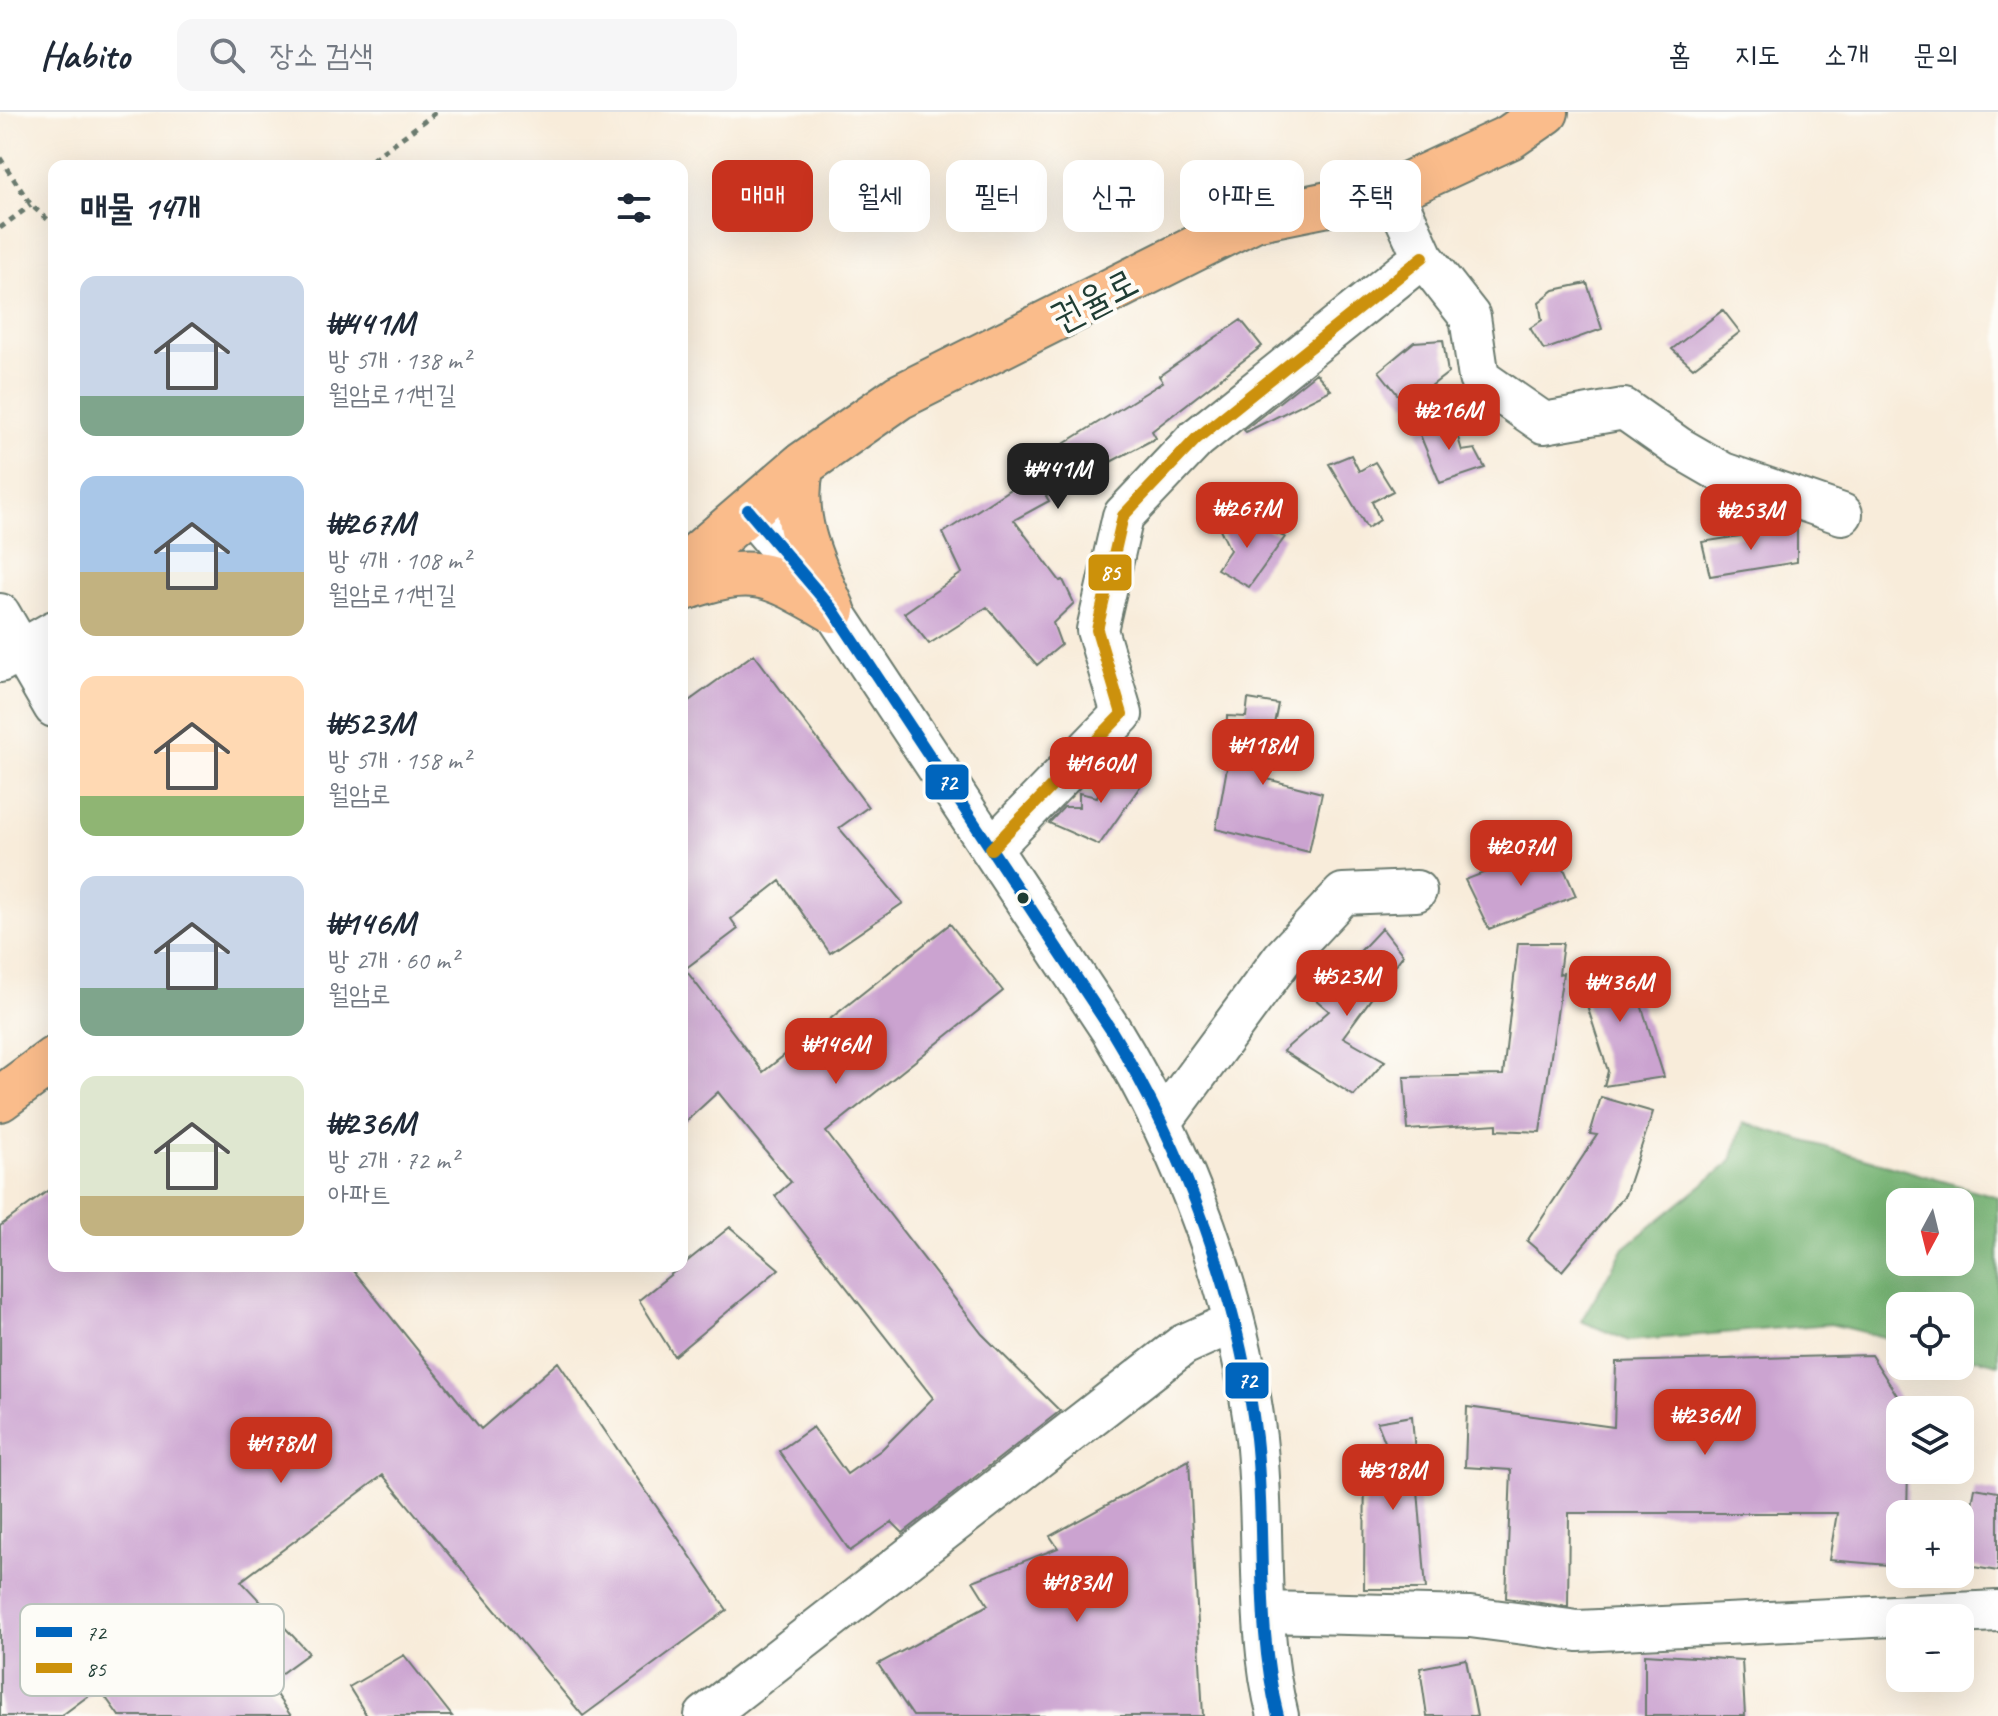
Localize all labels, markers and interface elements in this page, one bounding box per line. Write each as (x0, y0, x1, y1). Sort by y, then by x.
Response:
search box (177, 19, 737, 91)
text: Habito (40, 32, 129, 79)
icon: search (205, 33, 249, 77)
text: 장소 검색 (269, 36, 373, 74)
text: 홈 (1668, 37, 1691, 72)
text: 지도 (1735, 37, 1780, 72)
text: 소개 (1824, 37, 1869, 72)
text: 문의 (1913, 37, 1958, 72)
chip: 매매 (712, 160, 813, 232)
chip: 월세 (829, 160, 930, 232)
chip: 필터 (946, 160, 1047, 232)
chip: 신규 (1063, 160, 1164, 232)
chip: 아파트 (1180, 160, 1304, 232)
chip: 주택 (1320, 160, 1421, 232)
text: 매물 14개 (80, 186, 201, 229)
icon: filters (612, 186, 656, 230)
street label: 권율로 (1043, 258, 1146, 341)
text: ₩441M (328, 301, 414, 344)
icon: home (144, 308, 240, 404)
text: 방 5개 · 138 m² (328, 344, 470, 377)
text: 월암로11번길 (328, 378, 456, 411)
pin: ₩216M (1393, 384, 1505, 452)
text: ₩216M (1416, 393, 1482, 426)
pin: ₩441M (1002, 443, 1114, 511)
text: ₩441M (1025, 452, 1091, 485)
pin: ₩267M (1191, 482, 1303, 550)
pin: ₩253M (1695, 484, 1807, 552)
text: ₩267M (1214, 491, 1280, 524)
text: ₩253M (1718, 493, 1784, 526)
text: ₩267M (328, 501, 415, 544)
icon: home (144, 508, 240, 604)
text: 방 4개 · 108 m² (328, 544, 470, 577)
line badge: 85 (1087, 553, 1133, 592)
text: 85 (1100, 559, 1122, 587)
text: 월암로11번길 (328, 578, 456, 611)
text: ₩523M (328, 701, 413, 744)
icon: home (144, 708, 240, 804)
pin: ₩118M (1207, 719, 1319, 787)
text: ₩118M (1230, 728, 1296, 761)
pin: ₩160M (1045, 737, 1157, 805)
text: 방 5개 · 158 m² (328, 744, 470, 777)
text: ₩160M (1068, 746, 1134, 779)
line badge: 72 (924, 763, 970, 801)
text: 72 (937, 769, 959, 797)
text: 월암로 (328, 778, 391, 811)
pin: ₩207M (1465, 820, 1577, 888)
text: ₩207M (1488, 829, 1554, 862)
unlabelled marker (1015, 890, 1031, 906)
text: ₩146M (328, 901, 415, 944)
icon: home (144, 908, 240, 1004)
text: 방 2개 · 60 m² (328, 944, 458, 977)
pin: ₩523M (1291, 950, 1403, 1018)
pin: ₩436M (1564, 956, 1676, 1024)
text: ₩523M (1314, 959, 1380, 992)
text: ₩436M (1587, 965, 1653, 998)
text: 월암로 (328, 978, 391, 1011)
pin: ₩146M (780, 1018, 892, 1086)
text: ₩146M (803, 1027, 869, 1060)
text: ₩236M (328, 1101, 415, 1144)
icon: home (144, 1108, 240, 1204)
text: 방 2개 · 72 m² (328, 1144, 458, 1177)
text: 아파트 (328, 1178, 391, 1211)
north arrow (1886, 1188, 1974, 1276)
map controls (1886, 1188, 1974, 1692)
button: locate (1886, 1292, 1974, 1380)
line badge: 72 (1224, 1361, 1270, 1400)
text: 72 (1237, 1367, 1259, 1395)
pin: ₩236M (1649, 1389, 1761, 1457)
button: layers (1886, 1396, 1974, 1484)
text: ₩236M (1672, 1398, 1738, 1431)
pin: ₩178M (225, 1417, 337, 1485)
text: ₩178M (248, 1426, 314, 1459)
pin: ₩318M (1337, 1444, 1449, 1512)
text: ₩318M (1360, 1453, 1426, 1486)
button: + (1886, 1500, 1974, 1588)
pin: ₩183M (1021, 1556, 1133, 1624)
text: ₩183M (1044, 1565, 1110, 1598)
legend (20, 1604, 284, 1696)
button: − (1886, 1604, 1974, 1692)
text: 72 (86, 1619, 108, 1647)
text: 85 (86, 1655, 107, 1683)

